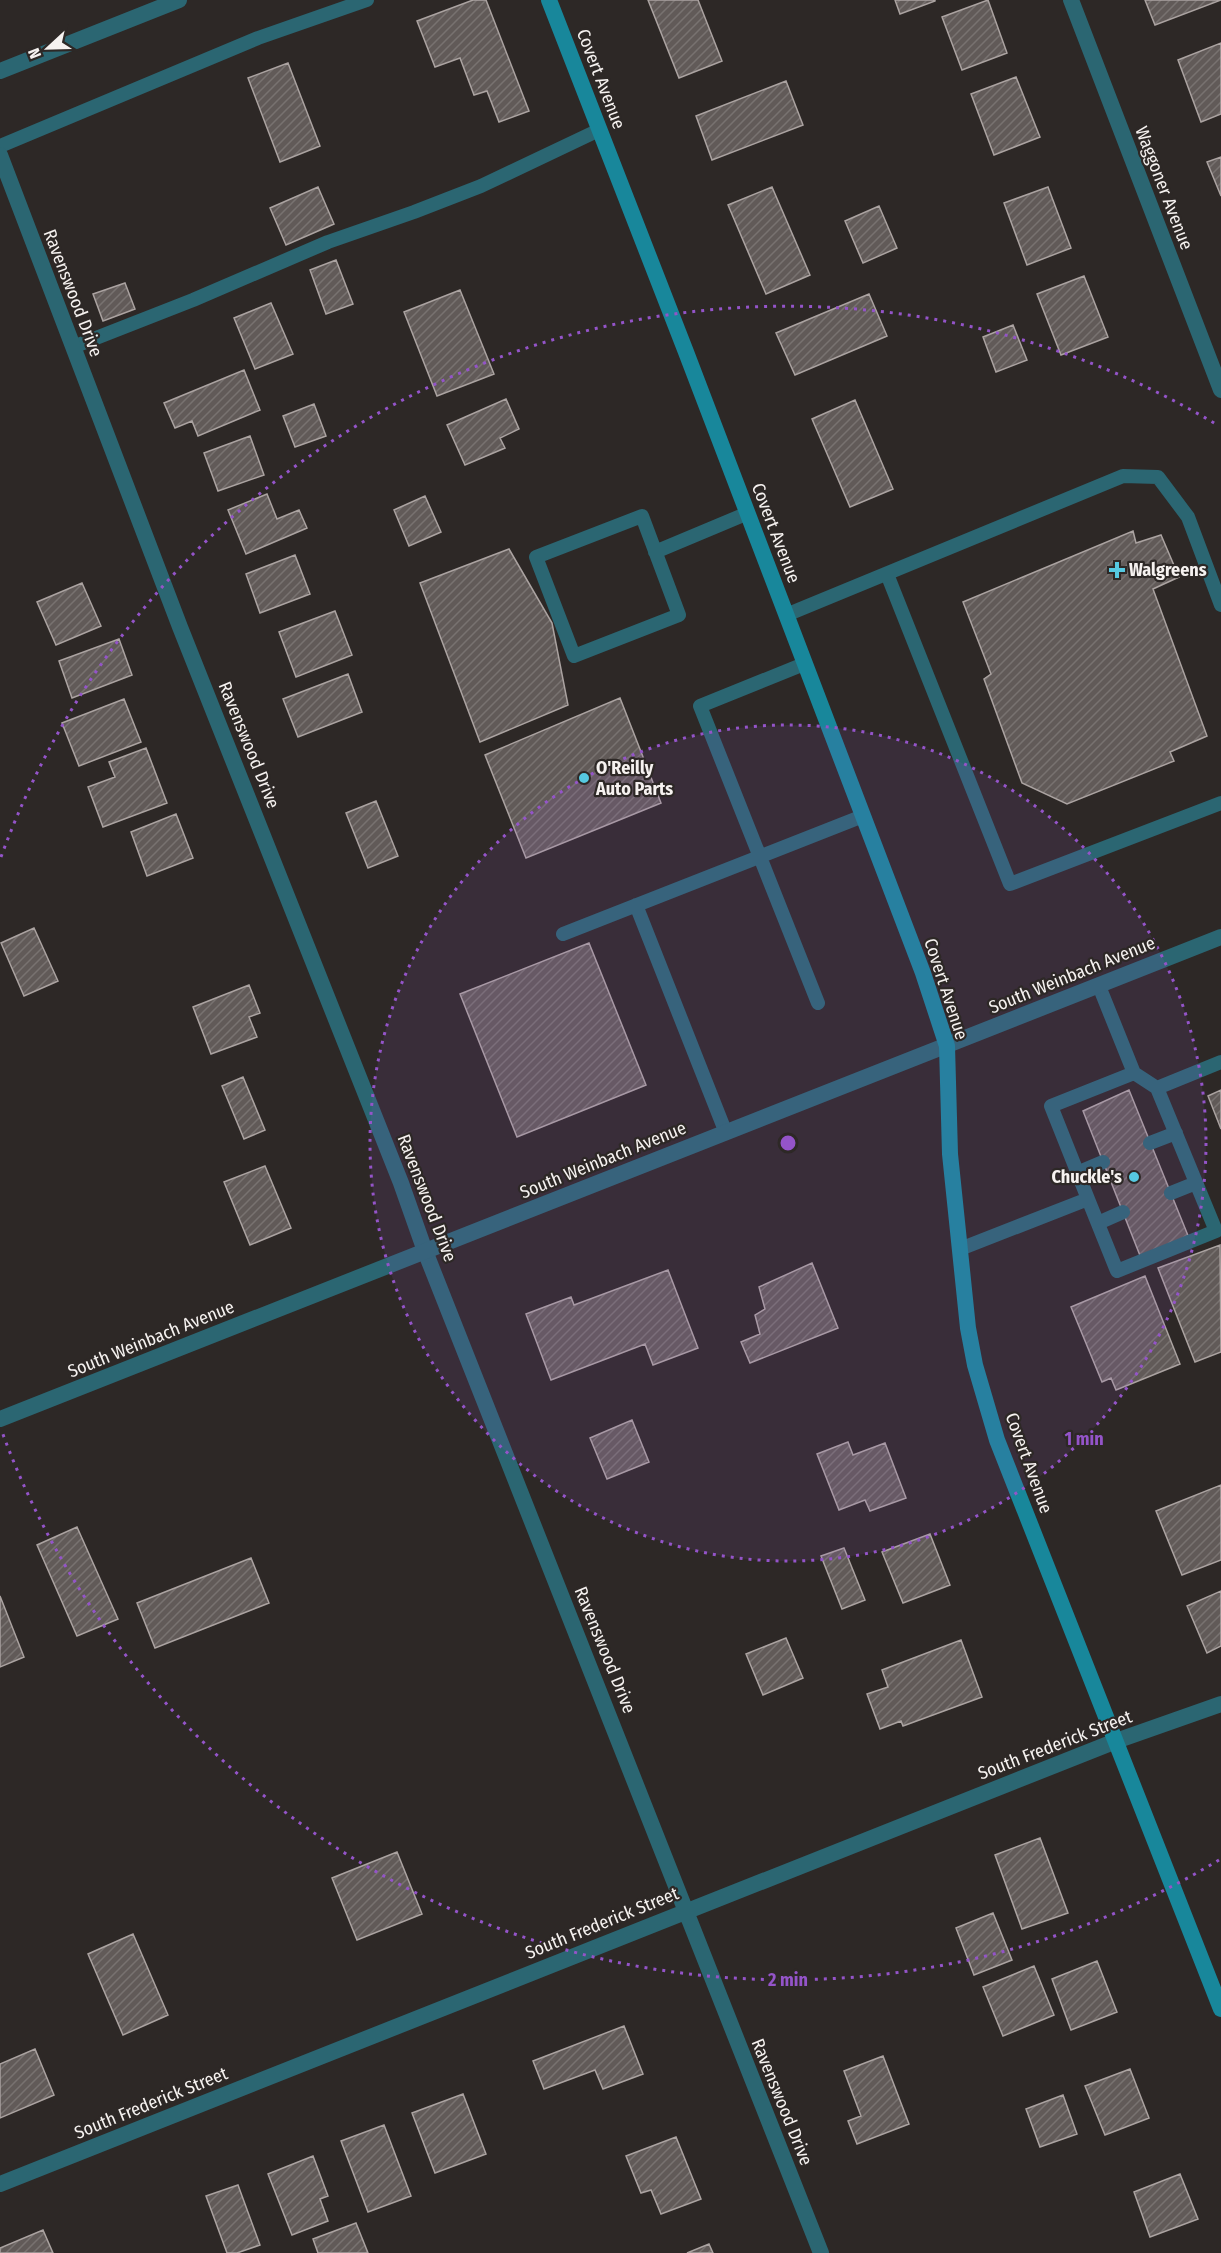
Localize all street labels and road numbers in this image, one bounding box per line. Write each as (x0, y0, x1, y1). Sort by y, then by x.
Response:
street label: Covert Avenue (572, 26, 630, 132)
street label: Waggoner Avenue (1130, 123, 1198, 253)
street label: Ravenswood Drive (39, 226, 107, 360)
street label: Covert Avenue (747, 480, 805, 586)
street label: Ravenswood Drive (214, 678, 284, 812)
street label: South Weinbach Avenue (986, 932, 1158, 1018)
street label: Covert Avenue (919, 935, 973, 1043)
street label: South Weinbach Avenue (517, 1117, 689, 1203)
street label: Ravenswood Drive (393, 1131, 461, 1265)
street label: South Weinbach Avenue (65, 1296, 237, 1382)
street label: Covert Avenue (1001, 1410, 1057, 1516)
street label: Ravenswood Drive (570, 1583, 640, 1717)
street label: South Frederick Street (975, 1705, 1135, 1785)
street label: South Frederick Street (522, 1882, 682, 1964)
street label: Ravenswood Drive (747, 2035, 817, 2169)
street label: South Frederick Street (71, 2062, 231, 2144)

